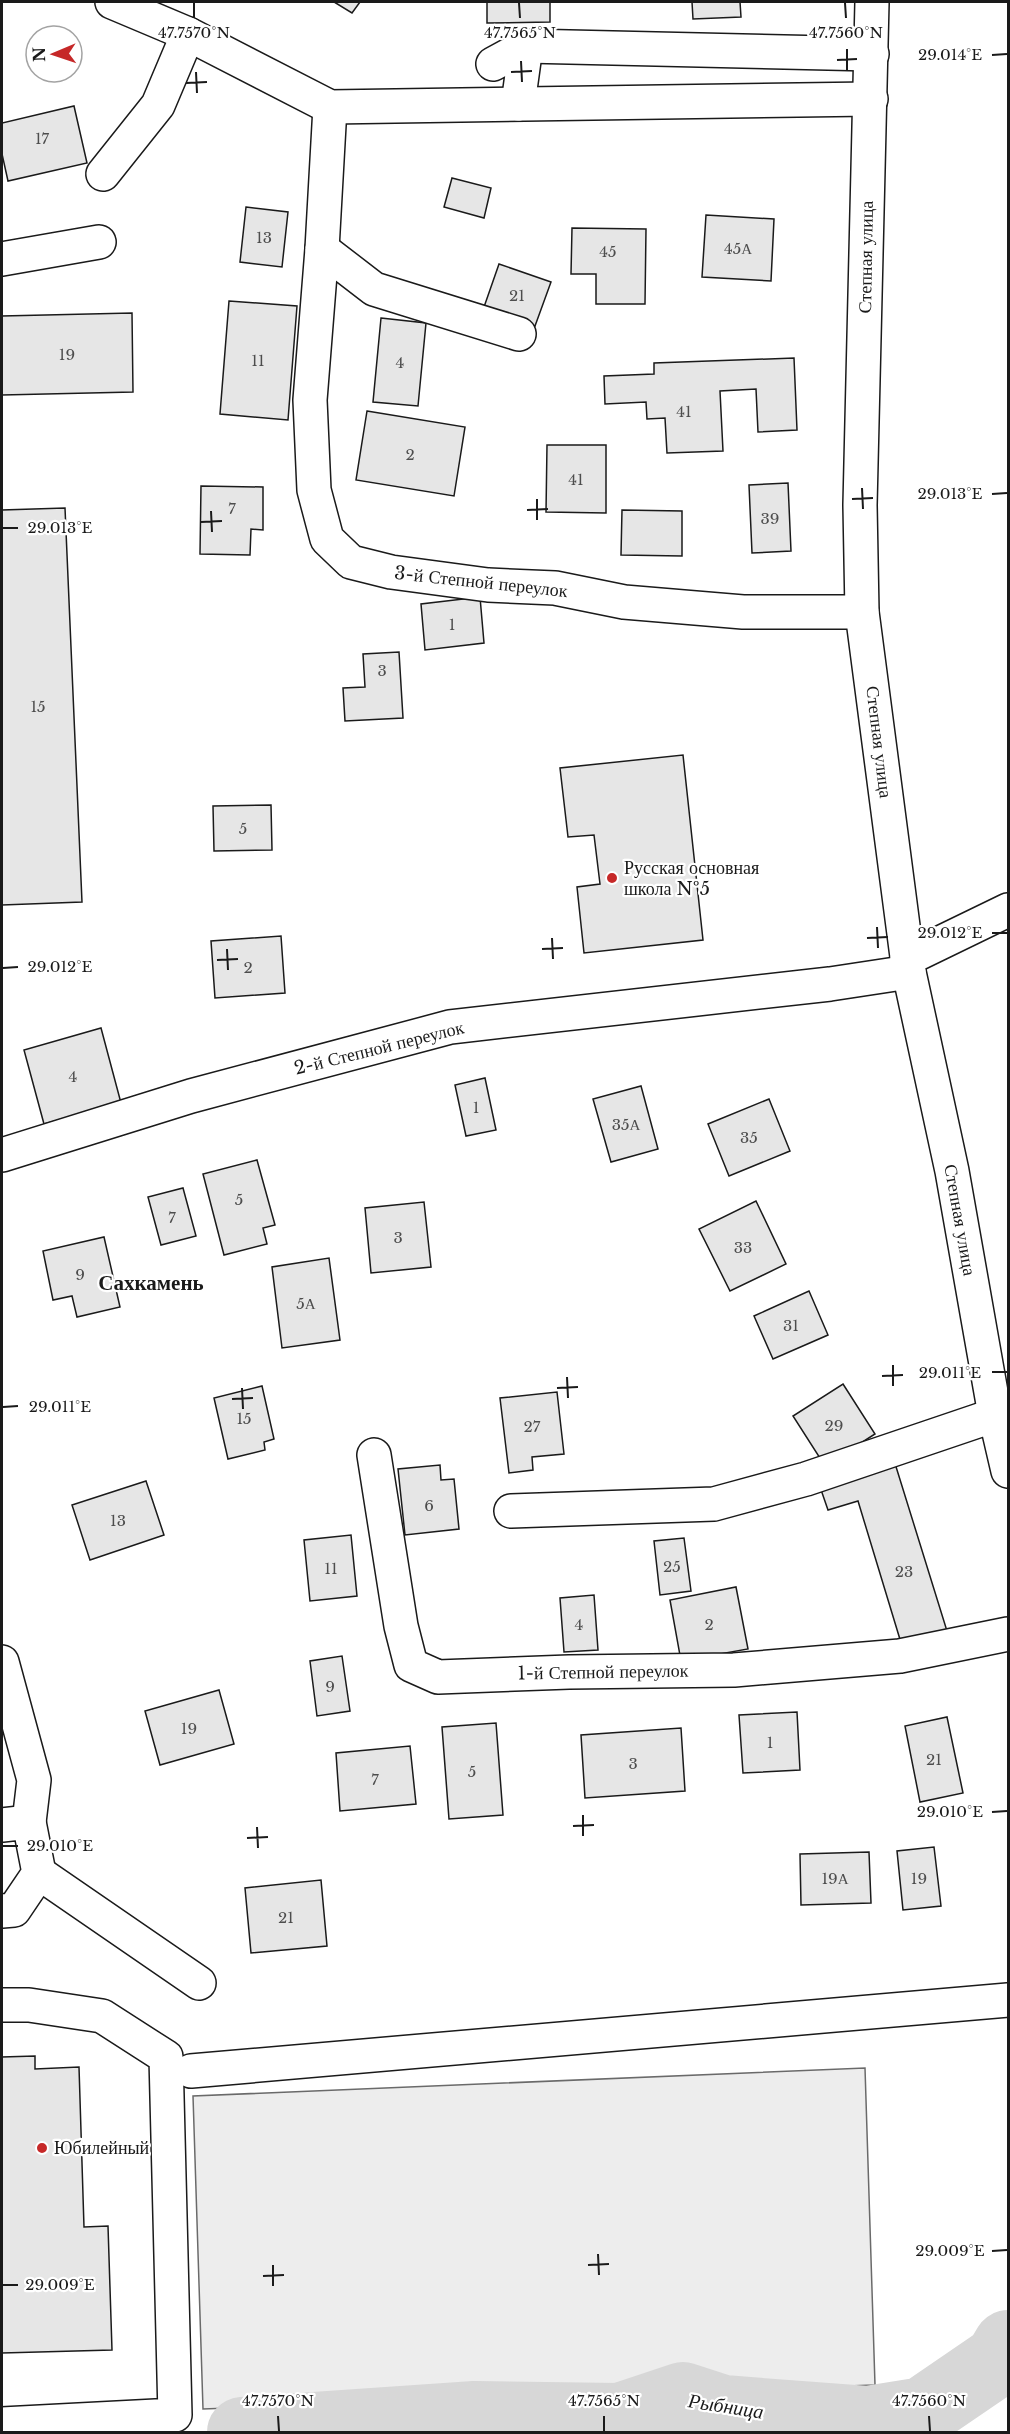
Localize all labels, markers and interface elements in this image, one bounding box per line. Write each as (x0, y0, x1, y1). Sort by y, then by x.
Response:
text: 47.7570°N (158, 23, 230, 42)
text: 47.7565°N (484, 23, 556, 42)
text: 47.7560°N (809, 23, 883, 42)
north arrow (24, 24, 84, 84)
text: 29.014°E (918, 45, 982, 64)
text: N (29, 47, 49, 62)
house number: 17 (35, 129, 50, 148)
street label: Степная улица (854, 200, 878, 314)
house number: 13 (256, 228, 272, 247)
house number: 45А (724, 239, 752, 258)
house number: 45 (599, 242, 617, 261)
house number: 21 (509, 286, 525, 305)
house number: 19 (59, 345, 75, 364)
house number: 11 (251, 351, 265, 370)
house number: 4 (396, 353, 404, 372)
house number: 41 (676, 402, 692, 421)
house number: 2 (405, 445, 415, 464)
house number: 41 (568, 470, 584, 489)
text: 29.013°E (918, 484, 983, 503)
house number: 7 (228, 499, 236, 518)
house number: 39 (761, 509, 779, 528)
text: 29.013°E (28, 518, 93, 537)
street label: 3-й Степной переулок (393, 562, 569, 602)
house number: 1 (449, 615, 455, 634)
house number: 3 (377, 661, 387, 680)
street label: Степная улица (861, 685, 897, 799)
house number: 15 (30, 697, 46, 716)
house number: 5 (239, 819, 247, 838)
place label: Русская основная школа №5 (624, 857, 759, 900)
marker: Русская основная школа №5 (605, 871, 619, 885)
text: 29.012°E (918, 923, 983, 942)
text: 29.012°E (28, 957, 93, 976)
house number: 2 (243, 958, 253, 977)
street label: 2-й Степной переулок (292, 1016, 466, 1080)
house number: 4 (69, 1067, 77, 1086)
house number: 1 (473, 1098, 479, 1117)
house number: 35А (612, 1115, 640, 1134)
house number: 35 (740, 1128, 758, 1147)
street label: Степная улица (939, 1163, 981, 1277)
house number: 5 (235, 1190, 243, 1209)
house number: 7 (168, 1208, 176, 1227)
house number: 3 (393, 1228, 403, 1247)
house number: 33 (734, 1238, 752, 1257)
house number: 9 (75, 1265, 85, 1284)
district label: Сахкамень (98, 1270, 204, 1296)
house number: 5А (296, 1294, 316, 1313)
house number: 31 (783, 1316, 799, 1335)
text: 29.011°E (919, 1363, 981, 1382)
text: 29.011°E (29, 1397, 91, 1416)
house number: 15 (236, 1409, 252, 1428)
house number: 29 (825, 1416, 843, 1435)
house number: 27 (524, 1417, 541, 1436)
house number: 6 (424, 1496, 434, 1515)
house number: 13 (110, 1511, 126, 1530)
house number: 25 (663, 1557, 681, 1576)
house number: 11 (324, 1559, 338, 1578)
house number: 23 (895, 1562, 913, 1581)
house number: 4 (575, 1615, 583, 1634)
house number: 2 (704, 1615, 714, 1634)
street label: 1-й Степной переулок (517, 1660, 689, 1684)
house number: 9 (325, 1677, 335, 1696)
house number: 19 (181, 1719, 197, 1738)
house number: 1 (767, 1733, 773, 1752)
house number: 21 (926, 1750, 942, 1769)
house number: 3 (628, 1754, 638, 1773)
house number: 5 (468, 1762, 476, 1781)
house number: 7 (371, 1770, 379, 1789)
text: 29.010°E (917, 1802, 983, 1821)
text: 29.010°E (27, 1836, 93, 1855)
house number: 19А (821, 1869, 849, 1888)
house number: 19 (911, 1869, 927, 1888)
house number: 21 (278, 1908, 294, 1927)
place label: Юбилейный (54, 2137, 150, 2159)
marker: Юбилейный (35, 2141, 49, 2155)
text: 29.009°E (915, 2241, 985, 2260)
text: 29.009°E (25, 2275, 95, 2294)
water label: Рыбница (686, 2388, 765, 2424)
text: 47.7570°N (242, 2391, 314, 2410)
text: 47.7565°N (568, 2391, 640, 2410)
text: 47.7560°N (892, 2391, 966, 2410)

